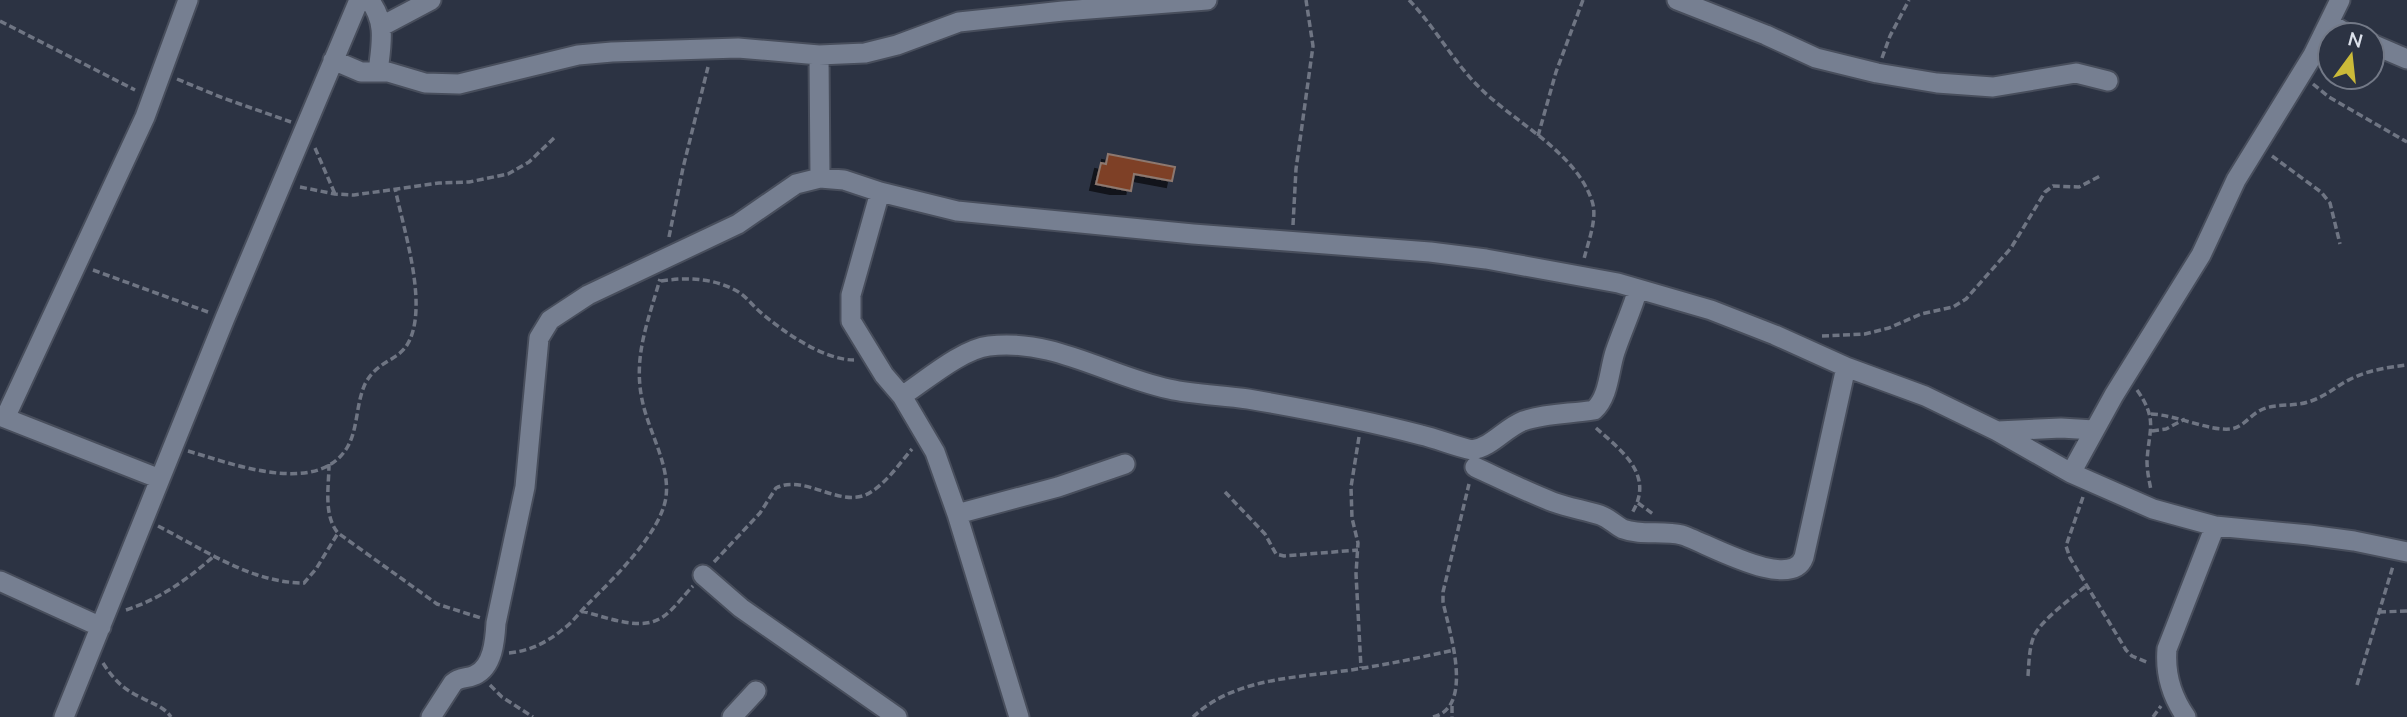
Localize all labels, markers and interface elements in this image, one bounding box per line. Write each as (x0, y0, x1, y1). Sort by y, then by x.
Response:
north arrow (2316, 21, 2386, 91)
text: N (2345, 26, 2365, 53)

